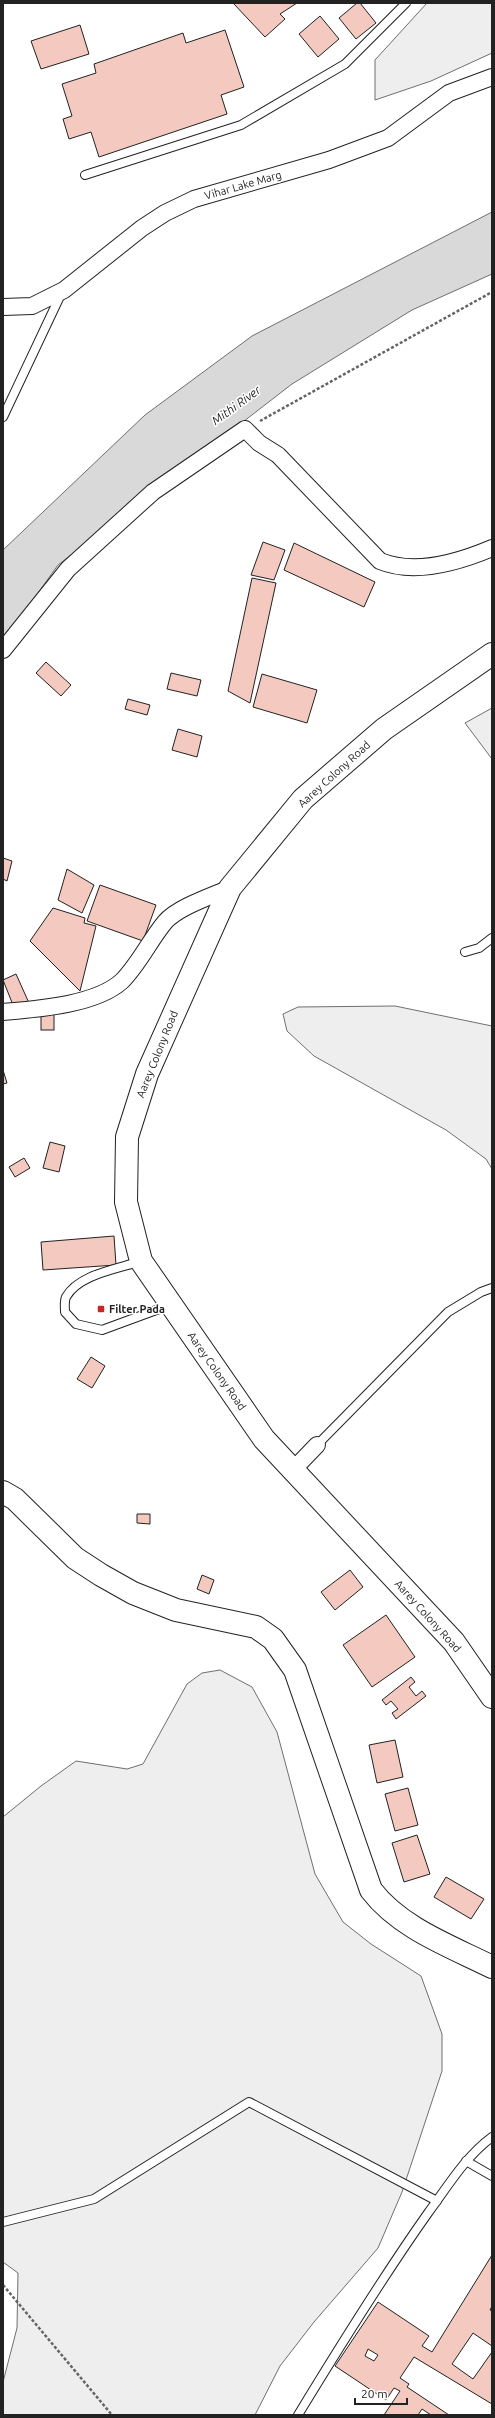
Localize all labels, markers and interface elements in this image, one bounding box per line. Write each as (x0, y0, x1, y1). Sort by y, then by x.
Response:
street label: Vihar Lake Marg (203, 168, 283, 202)
water label: Mithi River (209, 383, 263, 427)
street label: Aarey Colony Road (296, 739, 372, 809)
street label: Aarey Colony Road (134, 1009, 180, 1099)
place label: Filter Pada (109, 1303, 165, 1315)
marker: Filter Pada (96, 1304, 106, 1314)
street label: Aarey Colony Road (185, 1330, 249, 1412)
street label: Aarey Colony Road (393, 1578, 463, 1654)
scale bar (355, 2380, 407, 2406)
text: 20 m (361, 2387, 388, 2400)

